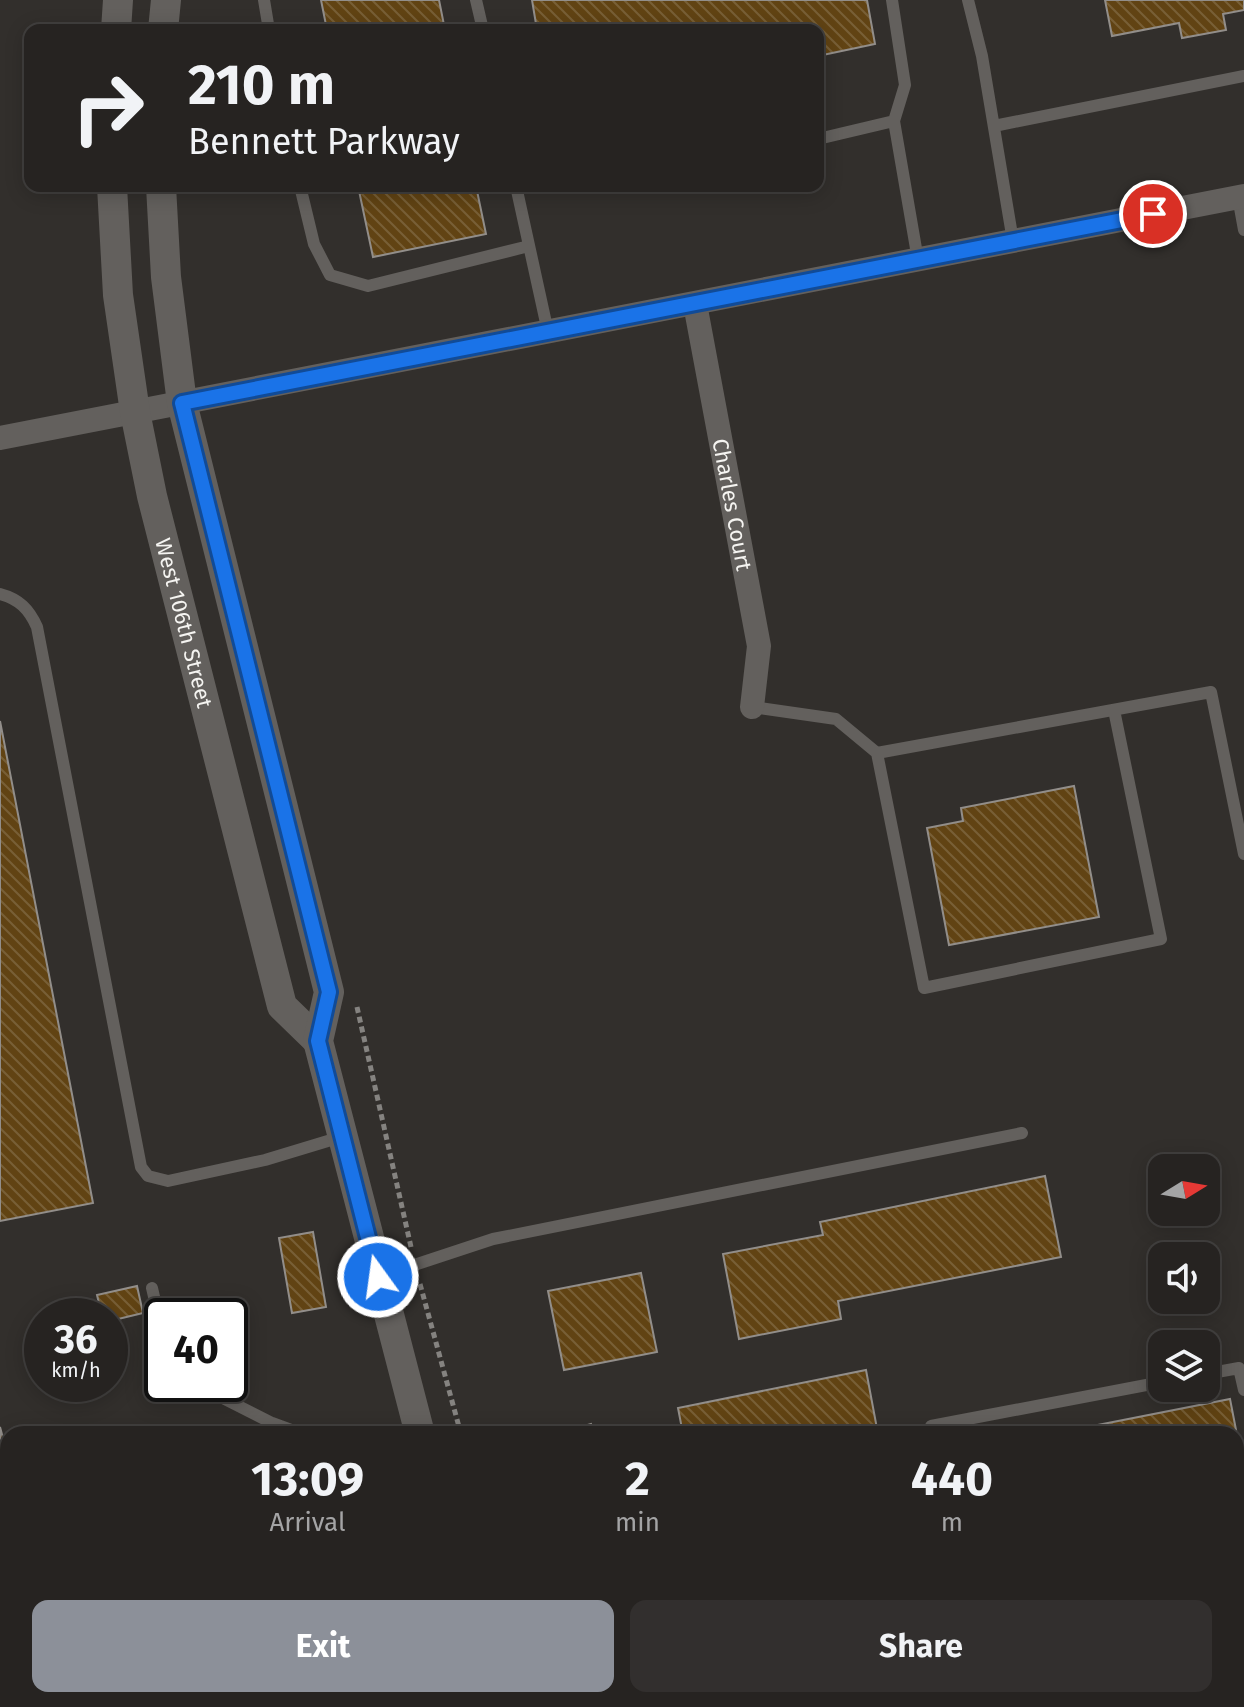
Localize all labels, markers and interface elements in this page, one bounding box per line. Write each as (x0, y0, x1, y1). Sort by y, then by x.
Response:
text: 210 m (188, 52, 335, 119)
icon: right (56, 56, 160, 160)
text: Bennett Parkway (188, 120, 460, 164)
pin (1119, 180, 1187, 248)
icon: arrive (1131, 192, 1175, 236)
street label: Charles Court (706, 436, 758, 573)
street label: West 106th Street (149, 535, 218, 711)
north arrow (1148, 1154, 1220, 1226)
map controls (1148, 1154, 1220, 1402)
position arrow (336, 1235, 420, 1319)
button: sound (1148, 1242, 1220, 1314)
speed limit sign: 40 (144, 1298, 248, 1402)
text: 36 (54, 1316, 98, 1364)
button: layers (1148, 1330, 1220, 1402)
text: km/h (51, 1358, 101, 1382)
text: 13:09 (251, 1450, 364, 1508)
text: 2 (625, 1450, 650, 1508)
text: 440 (911, 1450, 993, 1508)
text: Arrival (269, 1507, 346, 1538)
text: min (615, 1507, 660, 1538)
text: m (941, 1507, 963, 1538)
button: Exit (32, 1600, 614, 1692)
button: Share (630, 1600, 1212, 1692)

